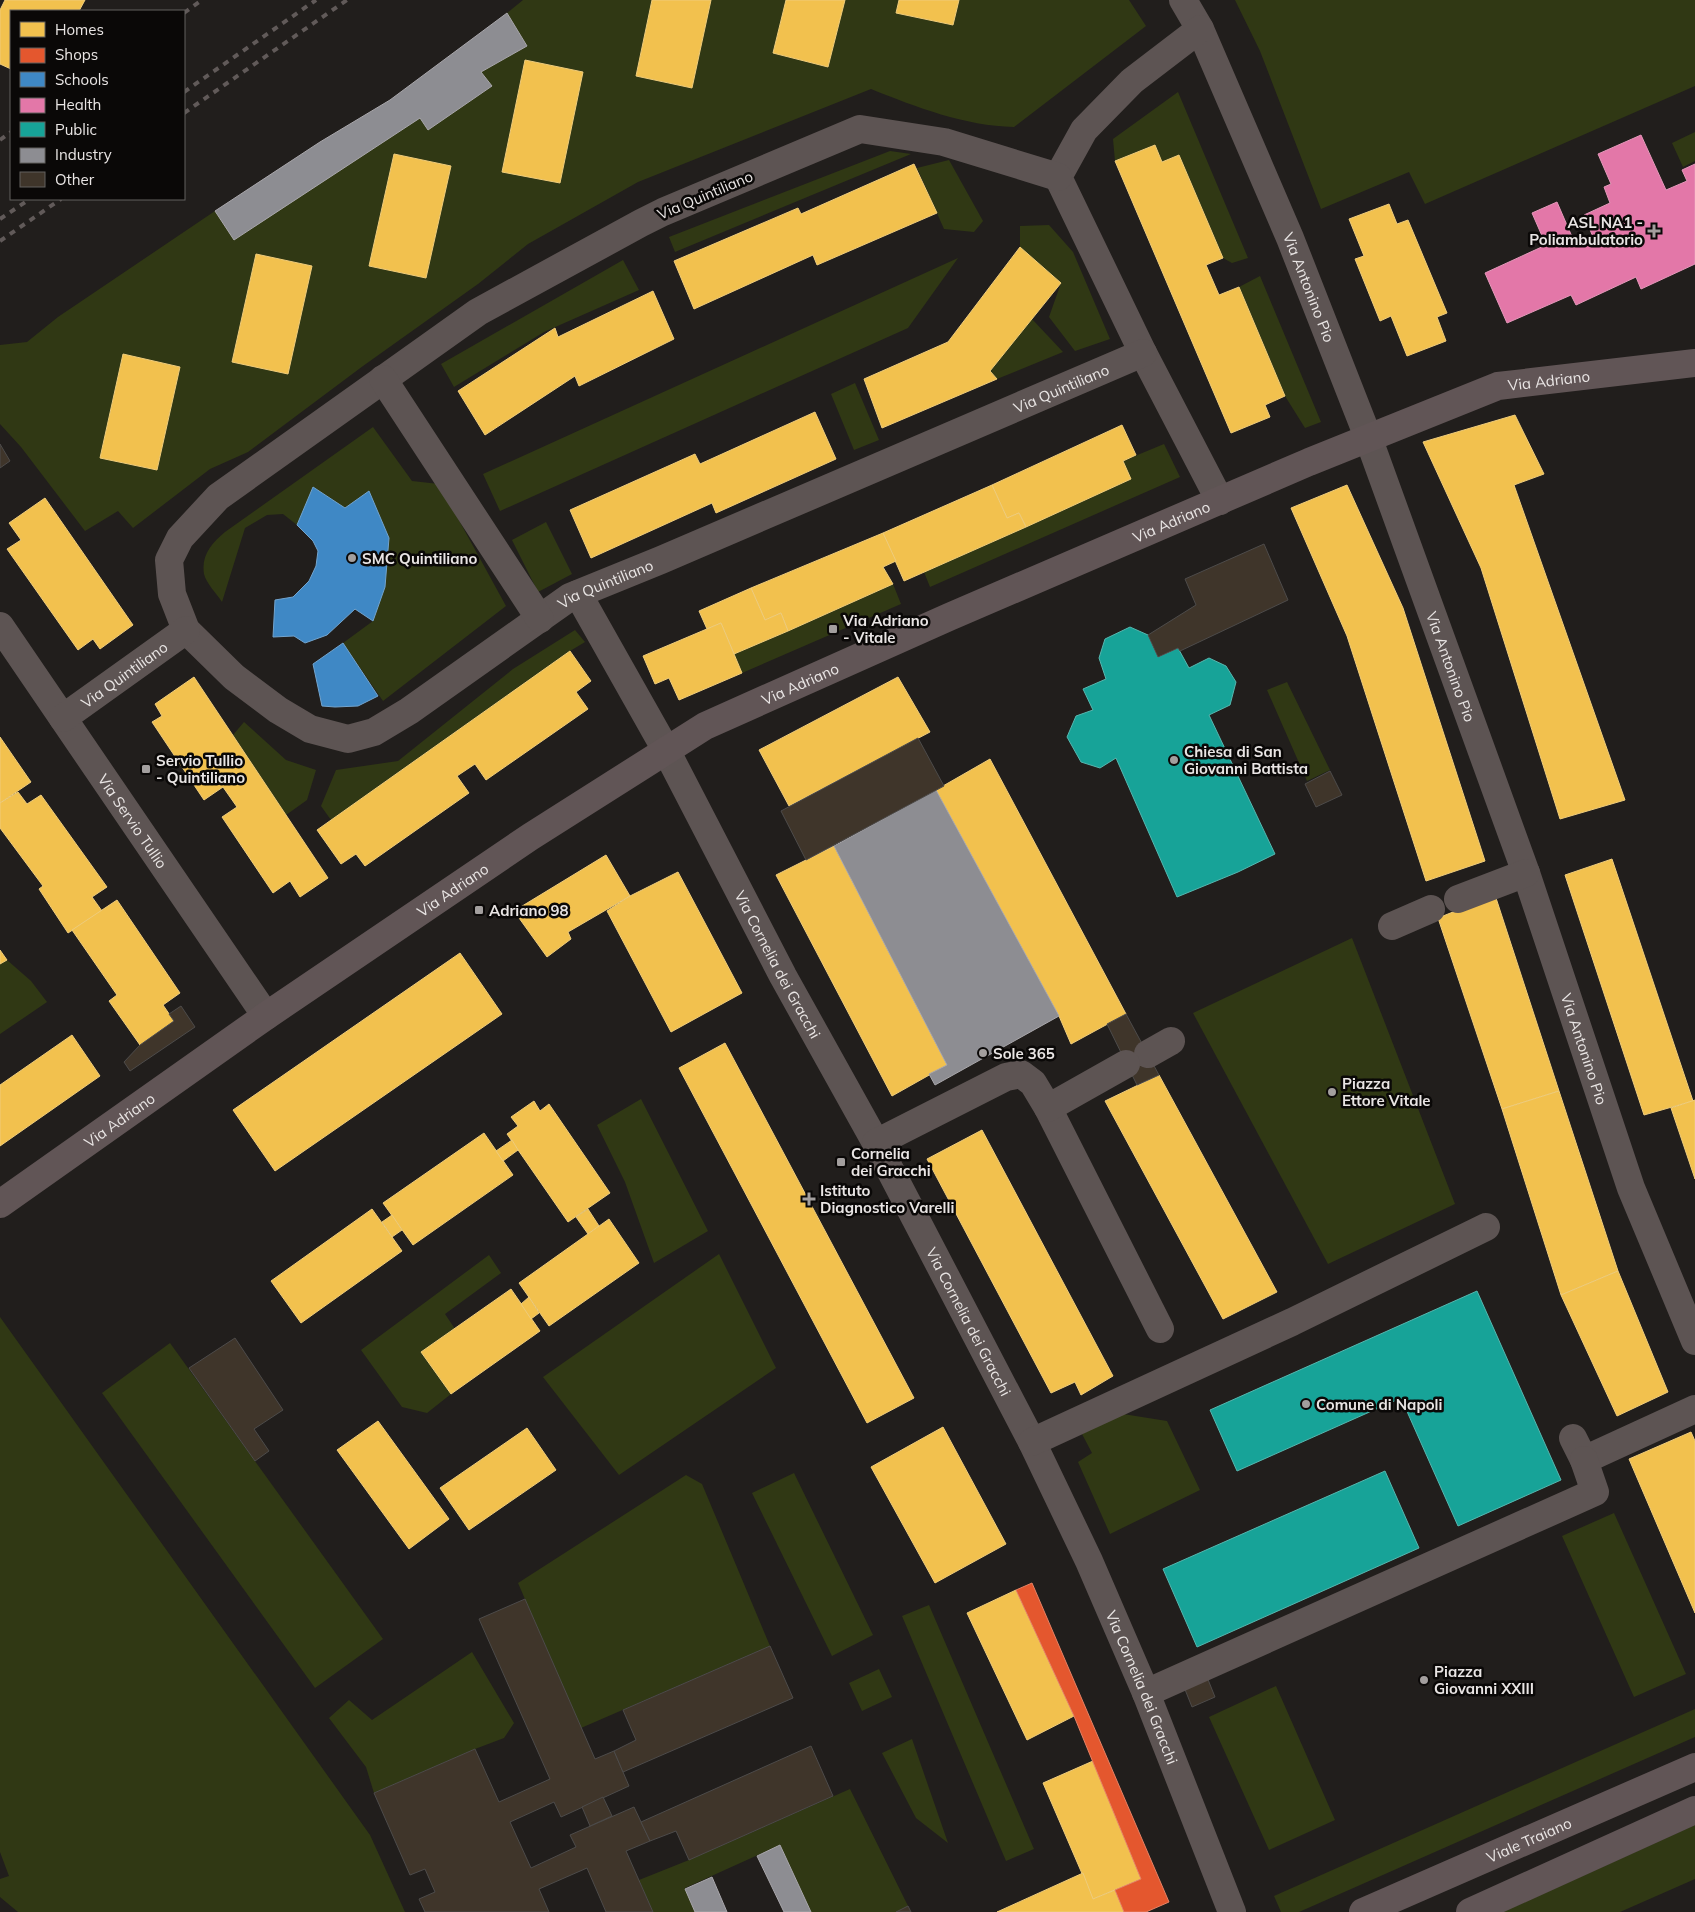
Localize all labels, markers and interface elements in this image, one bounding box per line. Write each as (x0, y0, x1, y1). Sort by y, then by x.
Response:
legend (10, 10, 185, 200)
text: Homes (55, 20, 104, 39)
text: Shops (55, 45, 98, 64)
text: Schools (55, 70, 109, 89)
text: Health (55, 95, 101, 114)
text: Public (55, 120, 97, 139)
text: Industry (55, 145, 112, 164)
street label: Via Quintiliano (654, 166, 756, 224)
text: Other (55, 170, 95, 189)
place label: ASL NA1 - Poliambulatorio (1529, 213, 1643, 249)
marker: ASL NA1 - Poliambulatorio (1647, 224, 1661, 238)
street label: Via Antonino Pio (1279, 229, 1339, 345)
street label: Via Quintiliano (1010, 359, 1112, 417)
street label: Via Adriano (1507, 366, 1591, 394)
street label: Via Adriano (1130, 496, 1213, 546)
place label: SMC Quintiliano (362, 549, 478, 568)
marker: SMC Quintiliano (346, 552, 358, 564)
street label: Via Quintiliano (554, 555, 656, 612)
street label: Via Antonino Pio (1422, 609, 1480, 724)
place label: Via Adriano - Vitale (842, 611, 929, 647)
marker: Via Adriano - Vitale (827, 623, 839, 635)
street label: Via Quintiliano (77, 637, 171, 712)
street label: Via Adriano (759, 658, 842, 709)
place label: Chiesa di San Giovanni Battista (1184, 742, 1308, 778)
place label: Servio Tullio - Quintiliano (156, 751, 245, 787)
marker: Chiesa di San Giovanni Battista (1168, 754, 1180, 766)
marker: Servio Tullio - Quintiliano (140, 763, 152, 775)
street label: Via Servio Tullio (94, 770, 172, 872)
street label: Via Adriano (413, 859, 492, 921)
street label: Via Cornelia dei Gracchi (731, 887, 825, 1042)
place label: Adriano 98 (489, 901, 569, 920)
marker: Adriano 98 (473, 904, 485, 916)
street label: Via Antonino Pio (1557, 991, 1612, 1107)
place label: Sole 365 (993, 1044, 1055, 1063)
marker: Sole 365 (977, 1047, 989, 1059)
place label: Piazza Ettore Vitale (1342, 1074, 1431, 1110)
marker: Piazza Ettore Vitale (1326, 1086, 1338, 1098)
street label: Via Adriano (80, 1088, 158, 1151)
place label: Cornelia dei Gracchi (851, 1144, 931, 1180)
marker: Cornelia dei Gracchi (835, 1156, 847, 1168)
place label: Istituto Diagnostico Varelli (820, 1181, 954, 1217)
marker: Istituto Diagnostico Varelli (802, 1192, 816, 1206)
street label: Via Cornelia dei Gracchi (923, 1244, 1016, 1399)
place label: Comune di Napoli (1316, 1395, 1442, 1414)
marker: Comune di Napoli (1300, 1398, 1312, 1410)
street label: Via Cornelia dei Gracchi (1102, 1607, 1183, 1767)
place label: Piazza Giovanni XXIII (1434, 1662, 1534, 1698)
marker: Piazza Giovanni XXIII (1418, 1674, 1430, 1686)
street label: Viale Traiano (1483, 1813, 1574, 1866)

